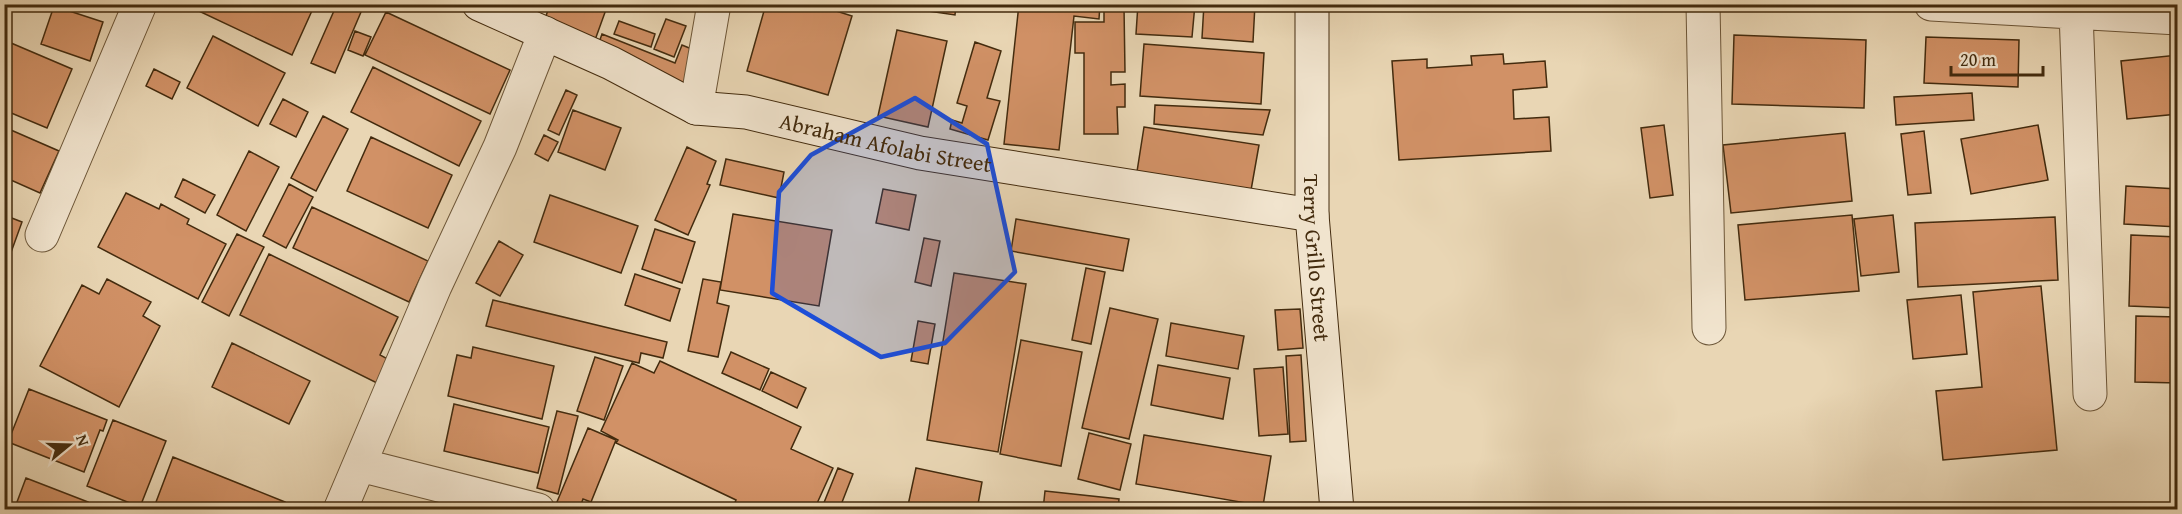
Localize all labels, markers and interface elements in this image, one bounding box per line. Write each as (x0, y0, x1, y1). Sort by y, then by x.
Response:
scale bar (1951, 39, 2042, 77)
text: 20 m (1960, 46, 1996, 73)
street label: Abraham Afolabi Street (776, 104, 994, 180)
street label: Terry Grillo Street (1296, 174, 1339, 343)
north arrow (39, 415, 99, 475)
text: N (70, 431, 96, 449)

